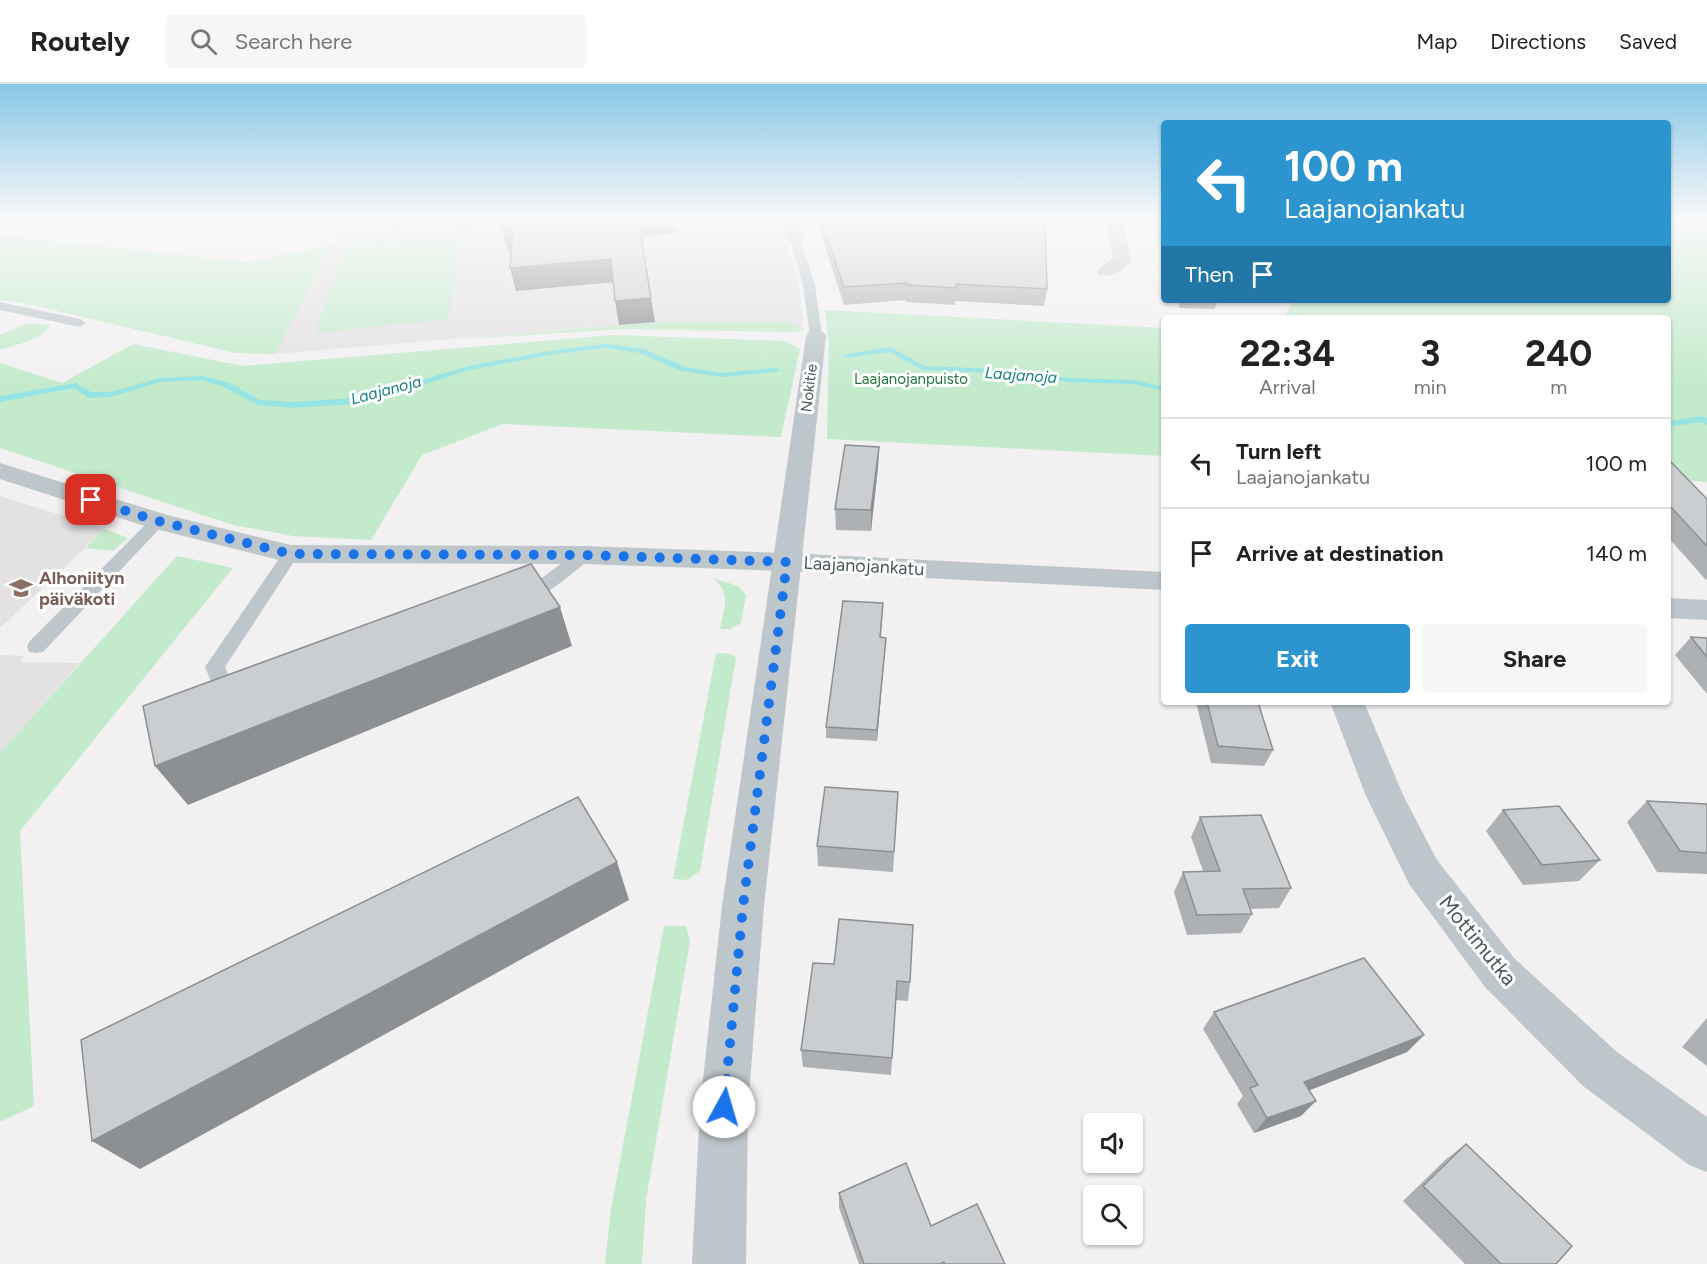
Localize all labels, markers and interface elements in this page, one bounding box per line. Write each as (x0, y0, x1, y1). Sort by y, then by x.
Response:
search box (166, 14, 586, 68)
text: Routely (30, 24, 130, 58)
icon: search (187, 25, 220, 58)
text: Search here (235, 28, 352, 55)
text: Map (1416, 29, 1457, 54)
text: Directions (1490, 29, 1586, 54)
text: Saved (1619, 29, 1677, 54)
text: 100 m (1284, 141, 1403, 192)
icon: left (1185, 144, 1263, 222)
text: Laajanojankatu (1284, 192, 1465, 225)
icon: arrive (1246, 258, 1279, 291)
text: Then (1185, 261, 1234, 288)
text: 22:34 (1240, 332, 1335, 375)
text: 3 (1420, 332, 1440, 375)
text: 240 (1525, 332, 1592, 375)
street label: Nokitie (797, 363, 821, 413)
water label: Laajanoja (984, 363, 1058, 387)
park label: Laajanojanpuisto (854, 370, 968, 388)
water label: Laajanoja (349, 371, 423, 409)
text: Arrival (1259, 375, 1316, 399)
text: min (1414, 375, 1447, 399)
text: m (1550, 375, 1567, 399)
text: Turn left (1236, 438, 1322, 465)
icon: left (1185, 447, 1218, 480)
text: 100 m (1586, 450, 1647, 477)
text: Laajanojankatu (1236, 465, 1370, 489)
pin (65, 474, 116, 525)
icon: arrive (74, 483, 107, 516)
icon: arrive (1185, 537, 1218, 570)
text: Arrive at destination (1236, 540, 1444, 567)
text: 140 m (1586, 540, 1647, 567)
street label: Laajanojankatu (803, 552, 925, 580)
place label: Alhoniityn päiväkoti (39, 567, 124, 610)
school or university icon: Alhoniityn päiväkoti (8, 575, 34, 601)
button: Exit (1185, 624, 1410, 693)
button: Share (1422, 624, 1647, 693)
street label: Mottimutka (1434, 890, 1522, 990)
position arrow (692, 1075, 756, 1139)
map controls (1083, 1113, 1143, 1245)
button: sound (1083, 1113, 1143, 1173)
button: search (1083, 1185, 1143, 1245)

